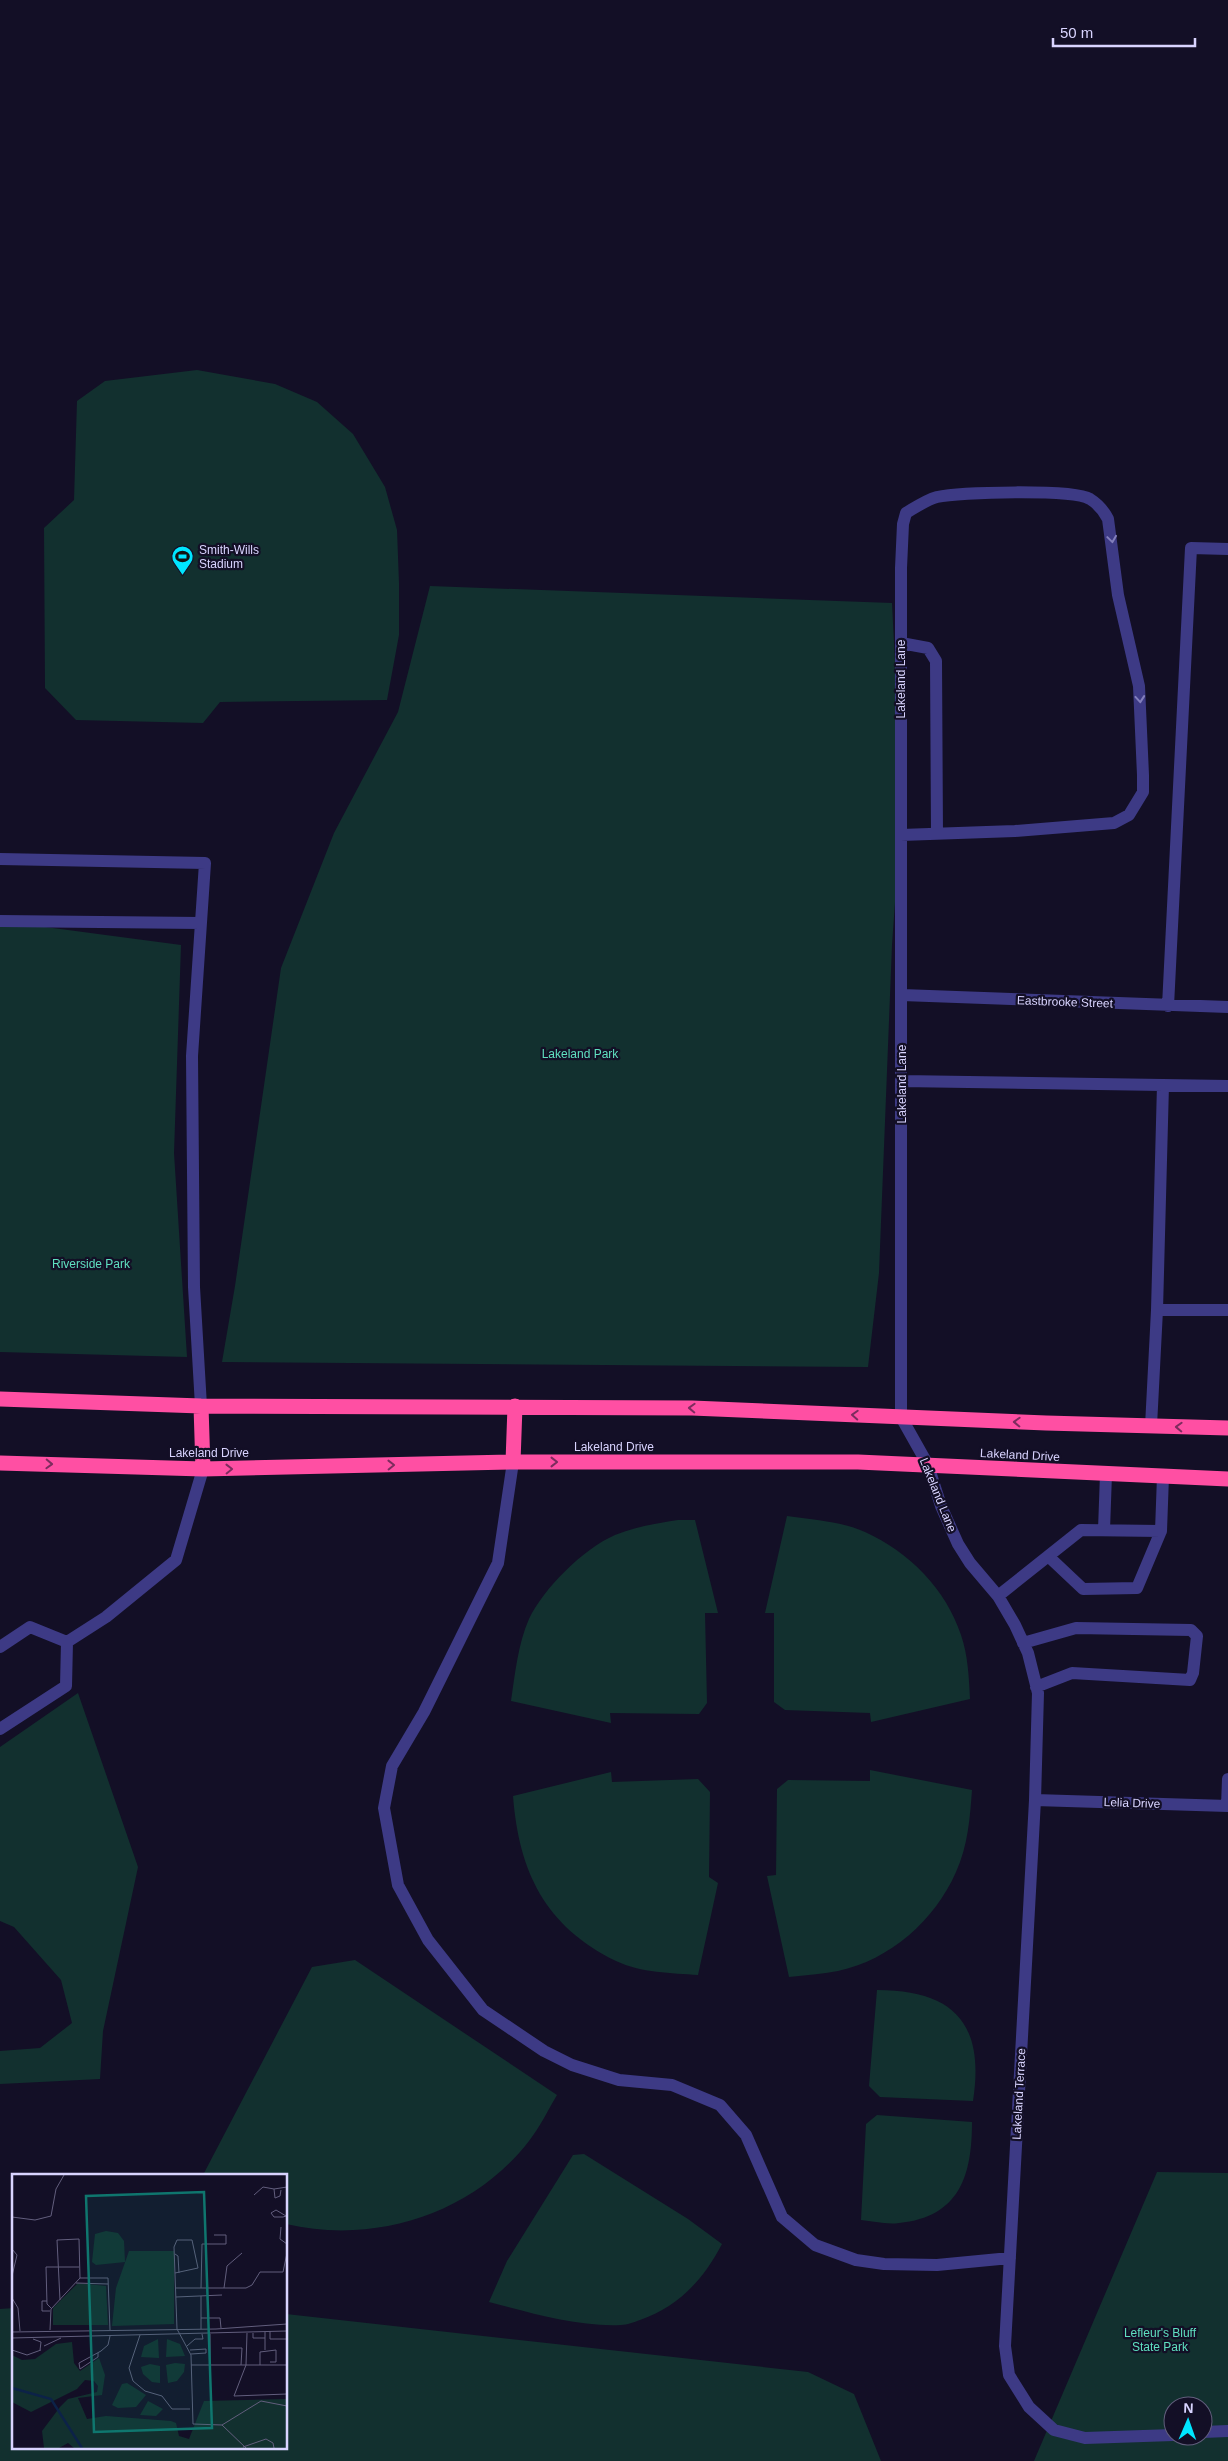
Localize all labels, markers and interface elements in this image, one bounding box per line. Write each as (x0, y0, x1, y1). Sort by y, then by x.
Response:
scale bar (1053, 15, 1196, 47)
text: 50 m (1060, 24, 1093, 41)
one-way arrow (1106, 535, 1116, 544)
place label: Smith-Wills Stadium (199, 543, 259, 571)
sports icon: Smith-Wills Stadium (171, 545, 195, 576)
street label: Lakeland Lane (894, 639, 908, 718)
one-way arrow (1134, 695, 1145, 703)
street label: Eastbrooke Street (1017, 993, 1114, 1011)
street label: Lakeland Lane (895, 1044, 909, 1123)
park label: Lakeland Park (542, 1047, 619, 1061)
park label: Riverside Park (52, 1257, 131, 1271)
one-way arrow (688, 1403, 696, 1413)
one-way arrow (850, 1409, 858, 1420)
one-way arrow (1013, 1417, 1020, 1427)
one-way arrow (1175, 1422, 1183, 1432)
street label: Lakeland Drive (574, 1440, 654, 1454)
street label: Lakeland Drive (169, 1446, 249, 1460)
street label: Lakeland Drive (980, 1446, 1061, 1464)
street label: Lakeland Lane (917, 1456, 959, 1534)
one-way arrow (550, 1457, 558, 1467)
one-way arrow (45, 1459, 53, 1470)
one-way arrow (388, 1460, 395, 1470)
one-way arrow (225, 1463, 233, 1474)
street label: Lelia Drive (1103, 1795, 1161, 1811)
street label: Lakeland Terrace (1010, 2047, 1028, 2140)
inset map (12, 2174, 288, 2448)
park label: Lefleur's Bluff State Park (1124, 2326, 1197, 2354)
north arrow (1163, 2396, 1213, 2446)
text: N (1183, 2400, 1194, 2416)

